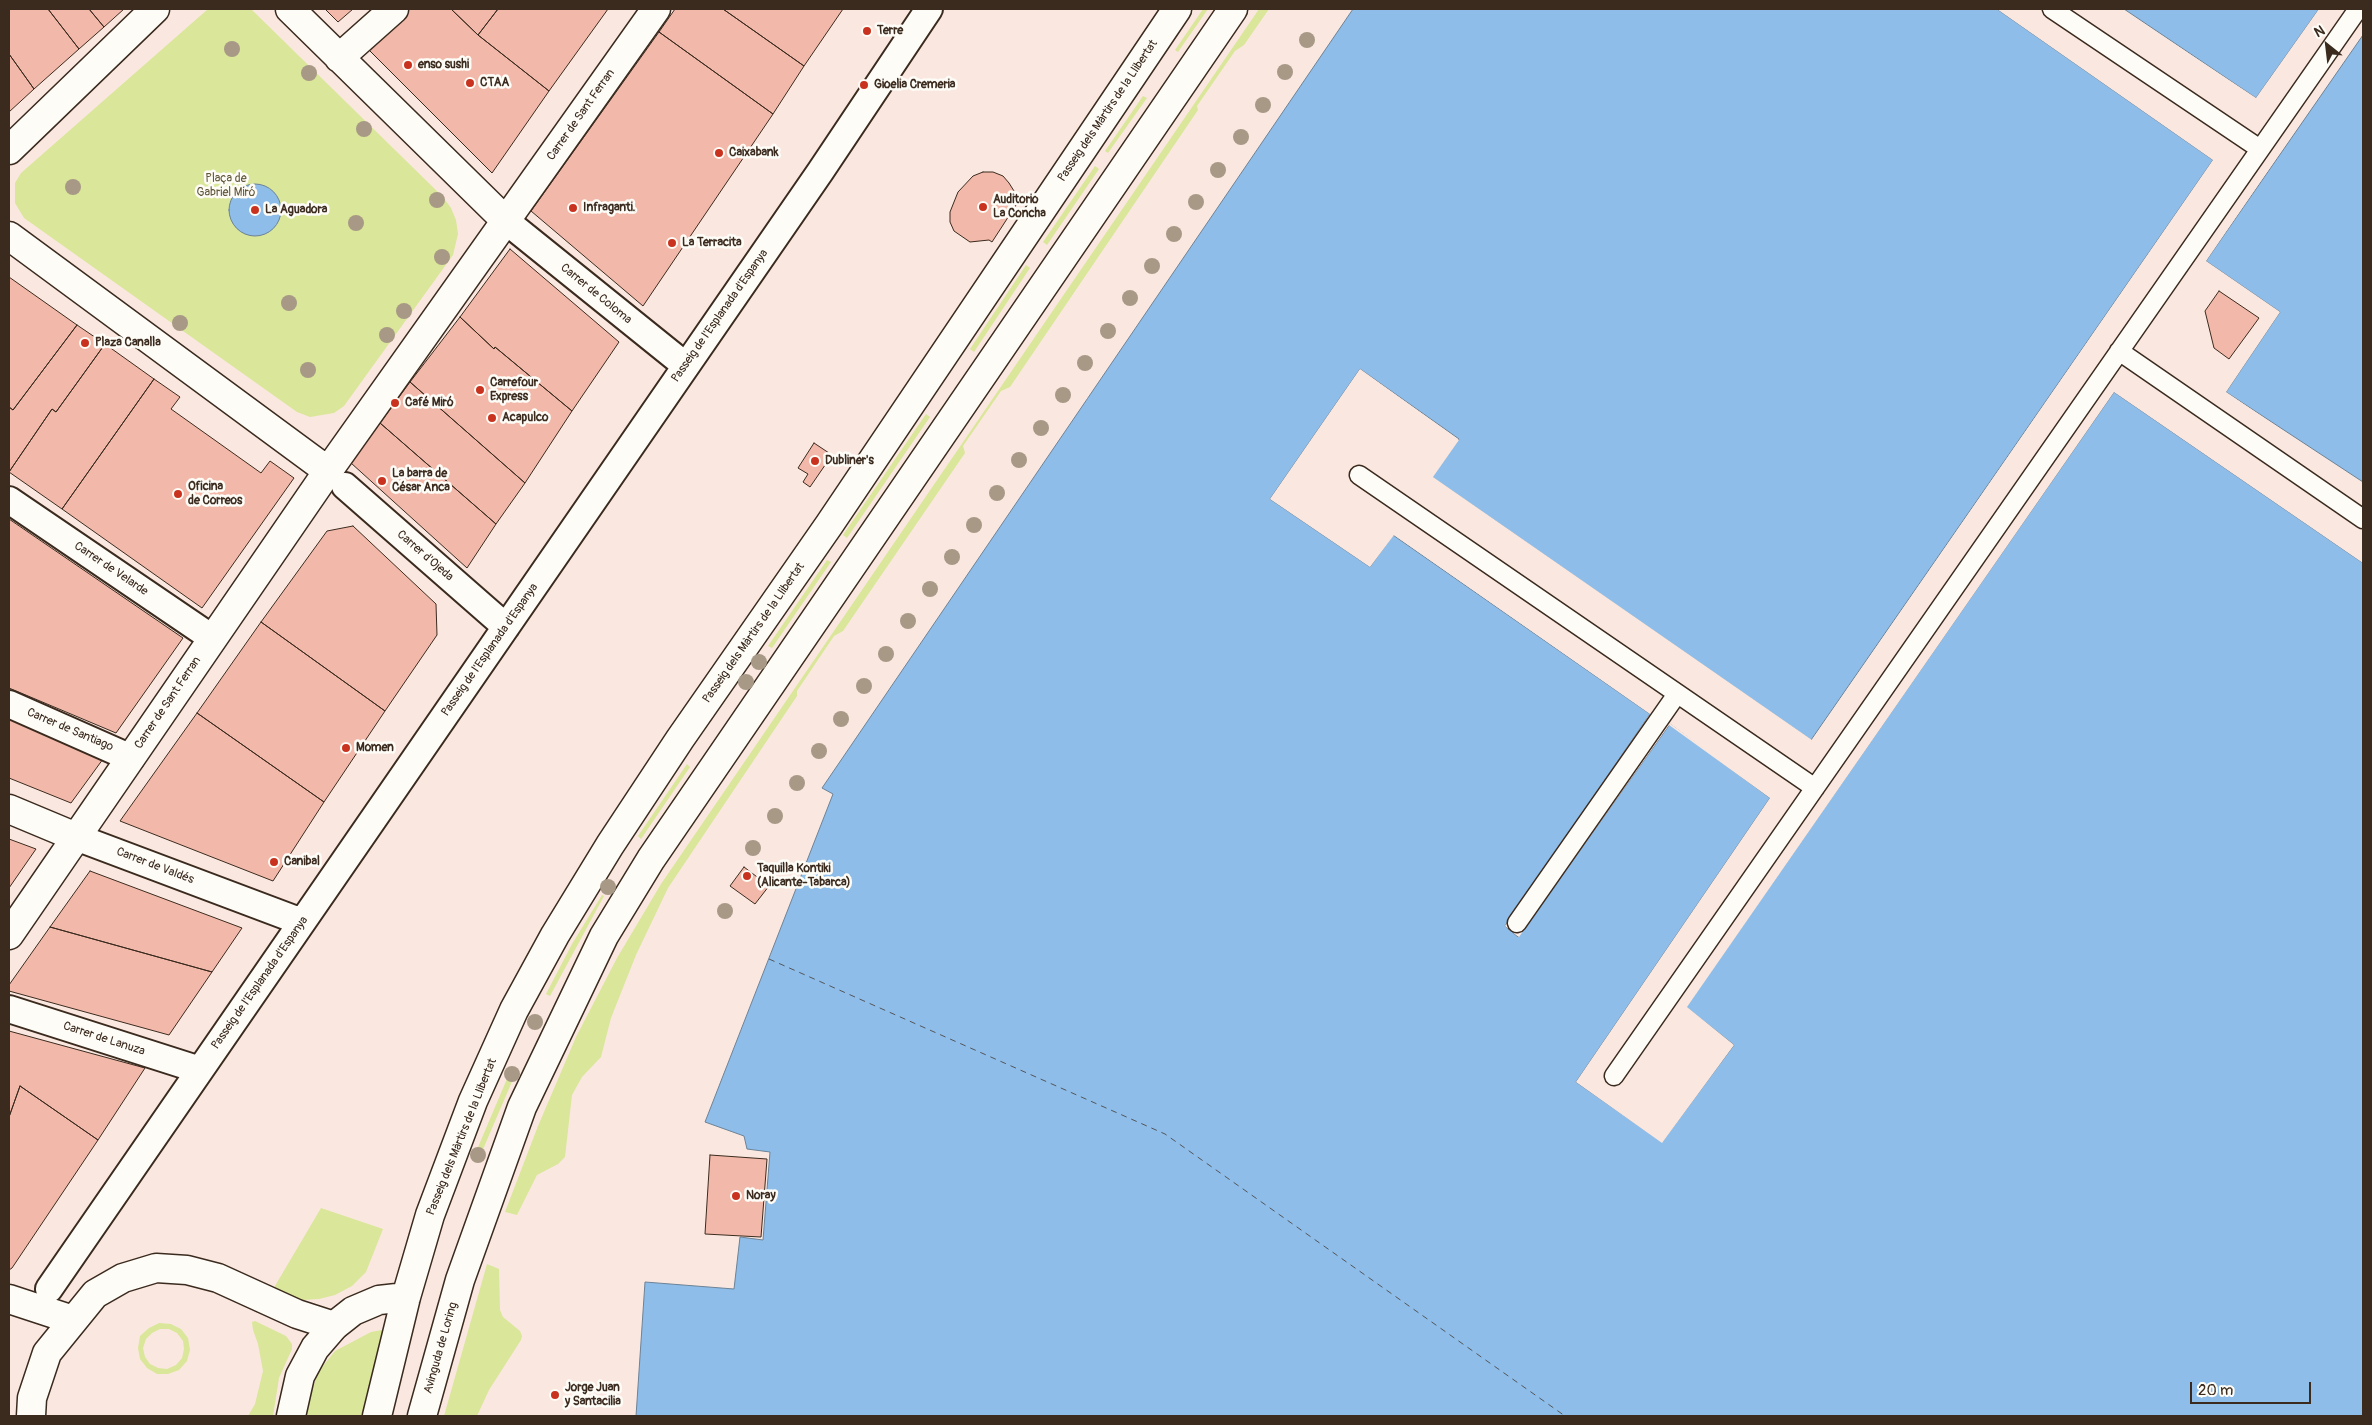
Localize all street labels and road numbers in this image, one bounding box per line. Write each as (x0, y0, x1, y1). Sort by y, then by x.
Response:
street label: Passeig dels Màrtirs de la Llibertat (1055, 37, 1161, 185)
street label: Carrer de Sant Ferran (544, 67, 618, 163)
street label: Passeig de l'Esplanada d'Espanya (669, 247, 771, 385)
street label: Carrer de Coloma (557, 261, 635, 327)
street label: Carrer d'Ojeda (394, 528, 456, 584)
street label: Carrer de Velarde (71, 539, 151, 599)
street label: Passeig dels Màrtirs de la Llibertat (700, 560, 808, 706)
street label: Passeig de l'Esplanada d'Espanya (439, 581, 541, 719)
street label: Carrer de Sant Ferran (132, 654, 204, 752)
street label: Carrer de Santiago (25, 705, 115, 755)
street label: Carrer de Valdés (114, 845, 196, 887)
street label: Passeig de l'Esplanada d'Espanya (209, 914, 311, 1052)
street label: Carrer de Lanuza (61, 1019, 147, 1059)
street label: Passeig dels Màrtirs de la Llibertat (424, 1057, 500, 1217)
street label: Avinguda de Loring (421, 1301, 461, 1395)

